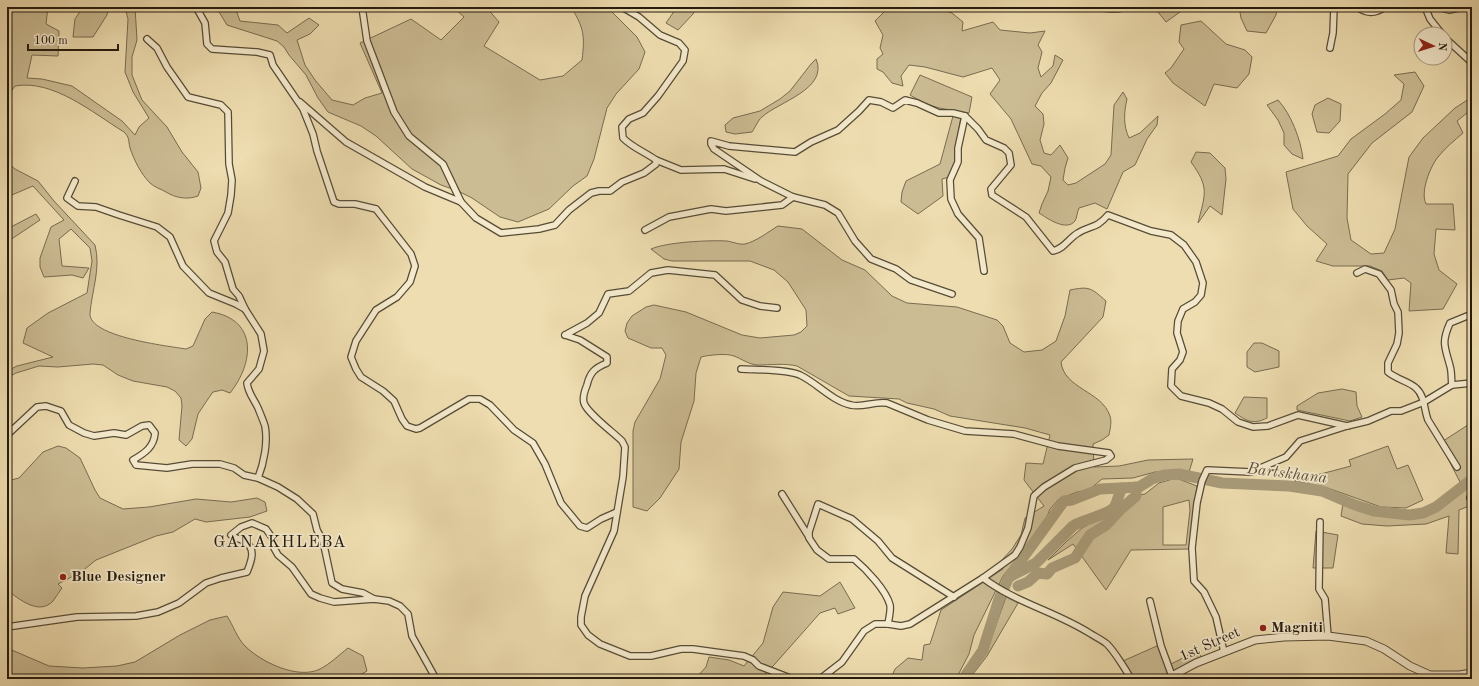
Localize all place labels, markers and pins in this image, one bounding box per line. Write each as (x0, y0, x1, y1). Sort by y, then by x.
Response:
place label: Blue Designer (71, 570, 166, 585)
marker: Blue Designer (58, 572, 68, 582)
place label: Magniti (1271, 621, 1323, 636)
marker: Magniti (1258, 623, 1268, 633)

